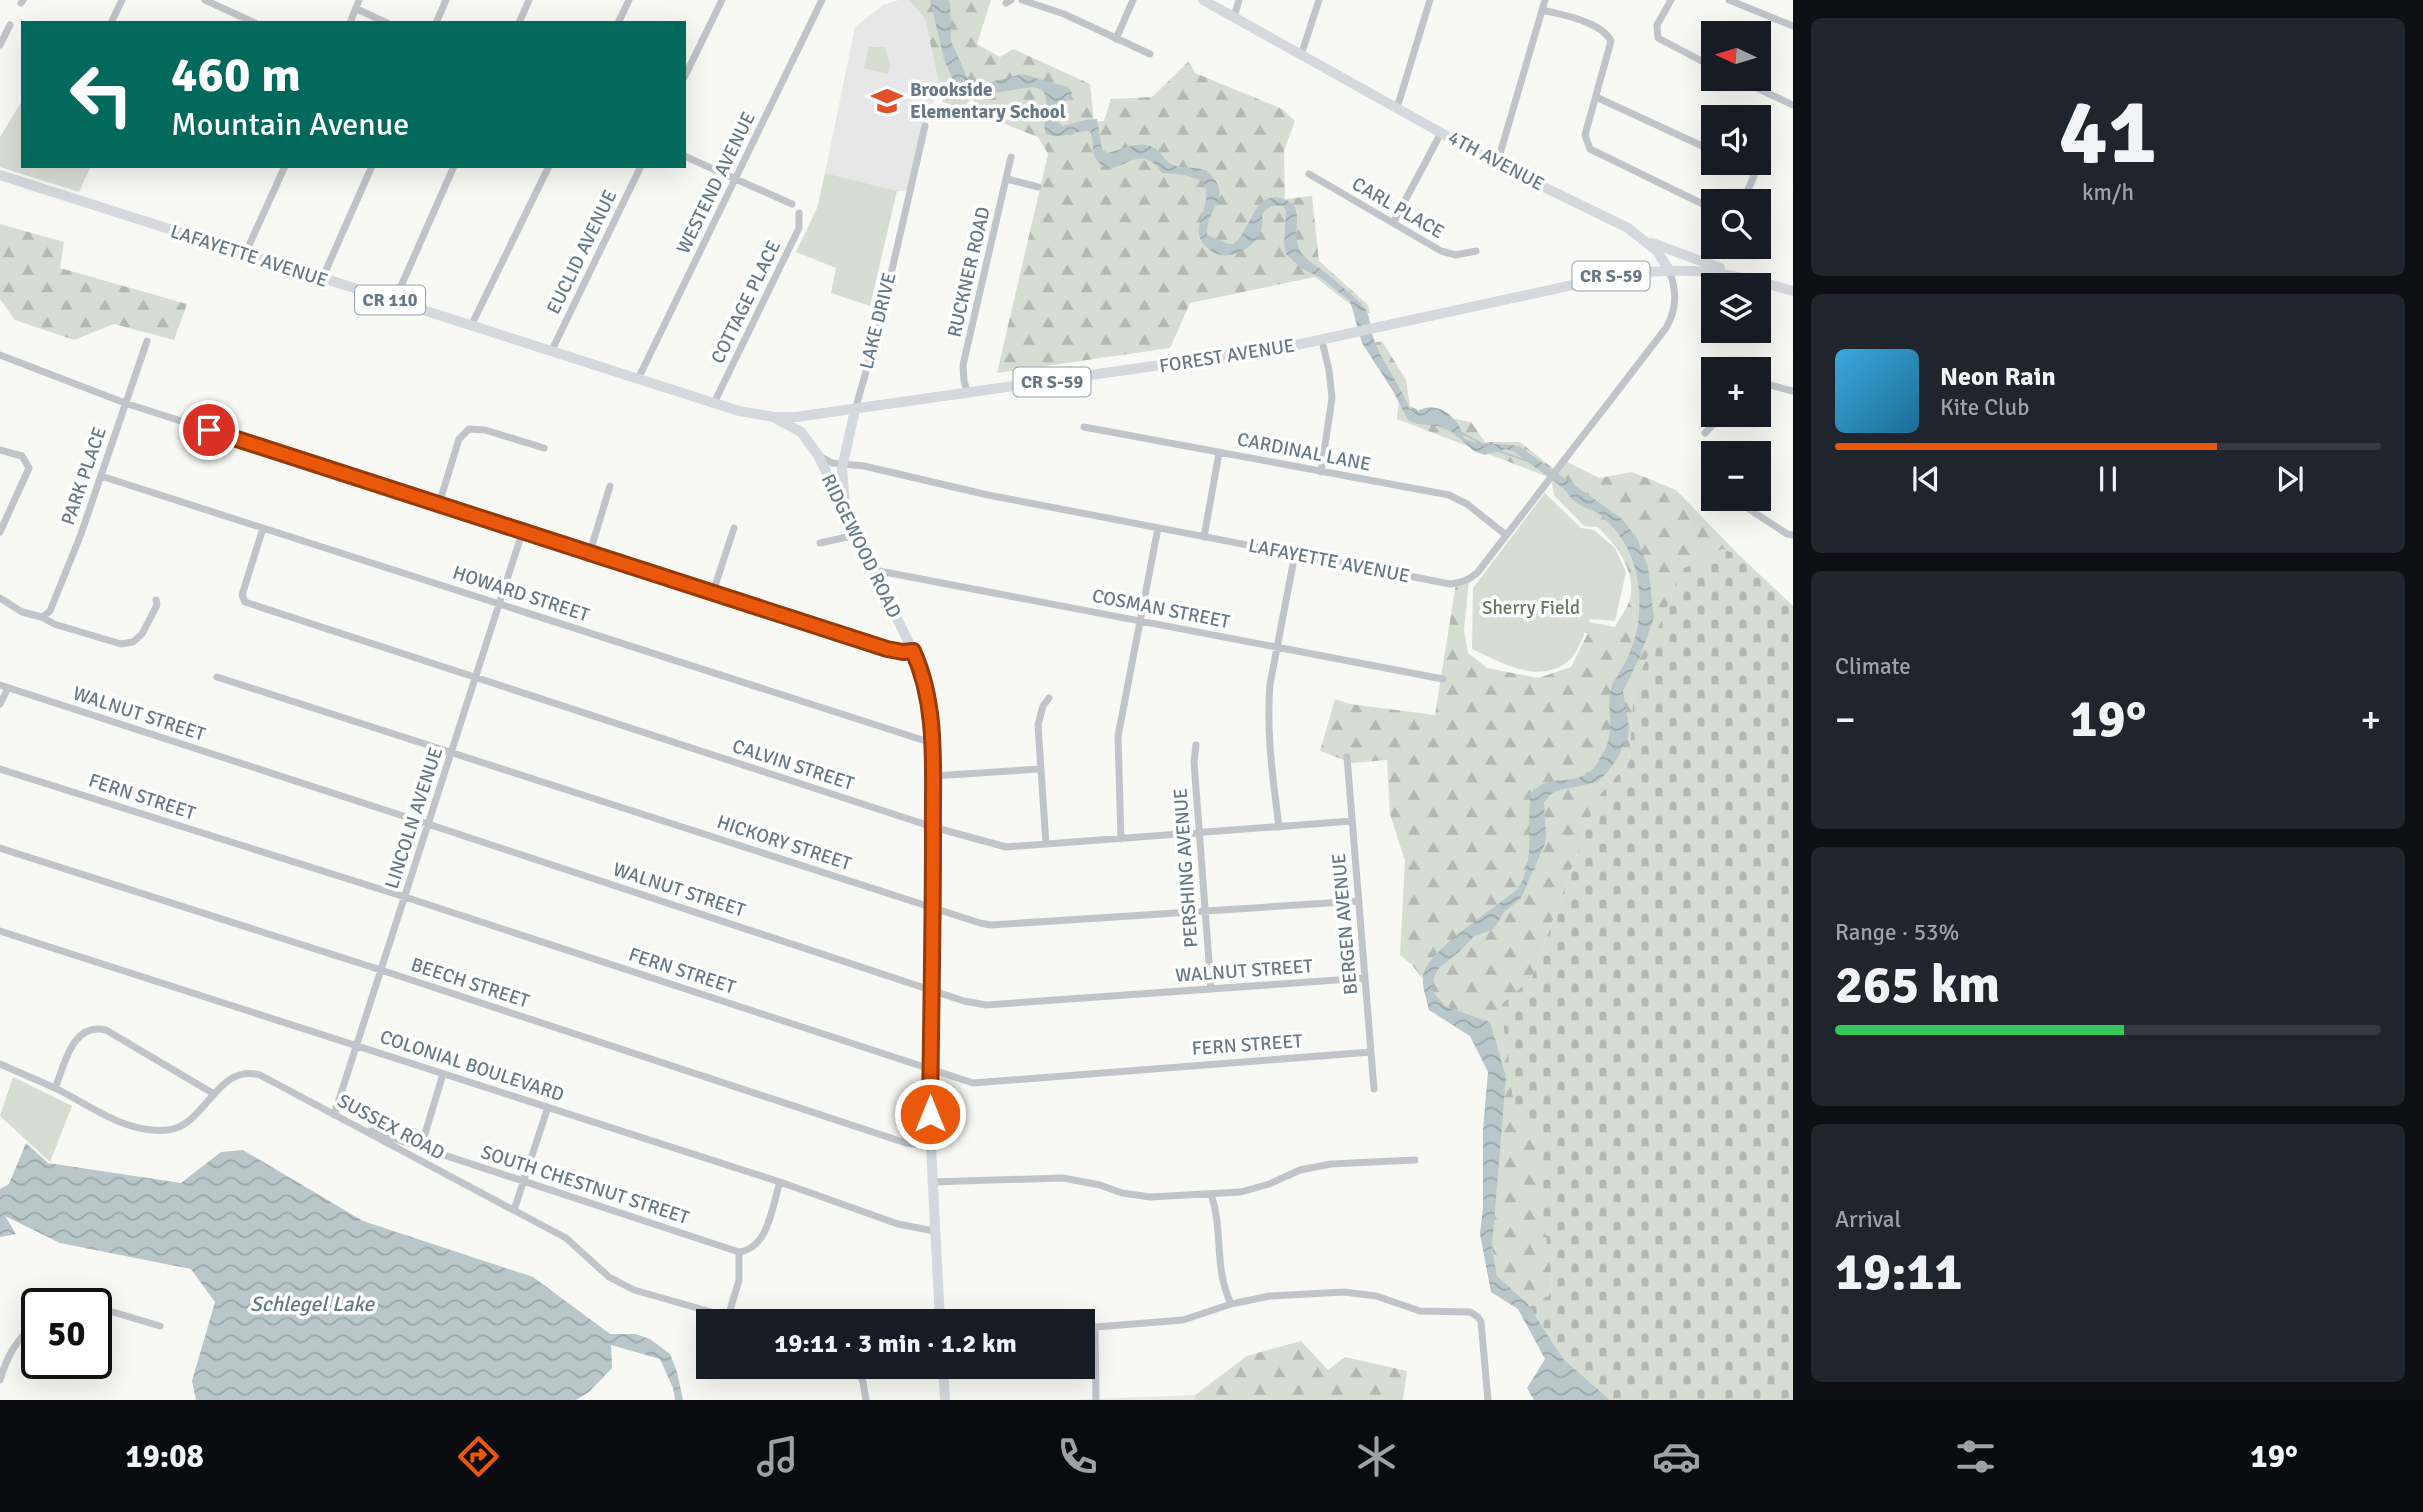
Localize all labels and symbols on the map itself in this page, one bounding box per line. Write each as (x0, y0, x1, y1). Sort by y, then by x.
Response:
north arrow (1701, 21, 1771, 91)
place label: Brookside Elementary School (910, 78, 1066, 124)
school or university icon: Brookside Elementary School (870, 84, 904, 118)
street label: WESTEND AVENUE (671, 108, 761, 258)
street label: 4TH AVENUE (1444, 126, 1548, 196)
street label: CARL PLACE (1348, 172, 1448, 244)
street label: EUCLID AVENUE (542, 186, 622, 318)
street label: RUCKNER ROAD (942, 204, 996, 340)
street label: LAFAYETTE AVENUE (167, 219, 331, 293)
street label: COTTAGE PLACE (706, 236, 786, 368)
road number: CR S-59 (1572, 262, 1650, 290)
street label: LAKE DRIVE (854, 270, 902, 372)
road number: CR 110 (355, 286, 425, 314)
street label: FOREST AVENUE (1158, 333, 1296, 379)
road number: CR S-59 (1014, 368, 1090, 396)
pin (179, 400, 239, 460)
street label: PARK PLACE (56, 424, 112, 528)
street label: CARDINAL LANE (1235, 427, 1373, 477)
street label: RIDGEWOOD ROAD (816, 470, 906, 622)
street label: LAFAYETTE AVENUE (1246, 534, 1412, 588)
street label: HOWARD STREET (450, 561, 593, 628)
street label: COSMAN STREET (1090, 584, 1233, 634)
park label: Sherry Field (1482, 596, 1580, 620)
street label: WALNUT STREET (70, 681, 209, 747)
street label: CALVIN STREET (729, 734, 857, 796)
street label: LINCOLN AVENUE (380, 744, 448, 892)
street label: FERN STREET (86, 768, 199, 826)
street label: PERSHING AVENUE (1168, 787, 1204, 949)
street label: HICKORY STREET (714, 810, 855, 876)
street label: BERGEN AVENUE (1327, 852, 1363, 996)
street label: WALNUT STREET (610, 857, 749, 923)
street label: FERN STREET (626, 942, 739, 1000)
street label: BEECH STREET (408, 953, 533, 1014)
street label: WALNUT STREET (1174, 954, 1314, 988)
street label: COLONIAL BOULEVARD (377, 1025, 567, 1107)
street label: FERN STREET (1191, 1029, 1304, 1061)
position arrow (893, 1077, 967, 1151)
street label: SUSSEX ROAD (333, 1089, 449, 1165)
street label: SOUTH CHESTNUT STREET (478, 1140, 693, 1230)
speed limit sign: 50 (21, 1288, 112, 1379)
water label: Schlegel Lake (250, 1291, 375, 1317)

